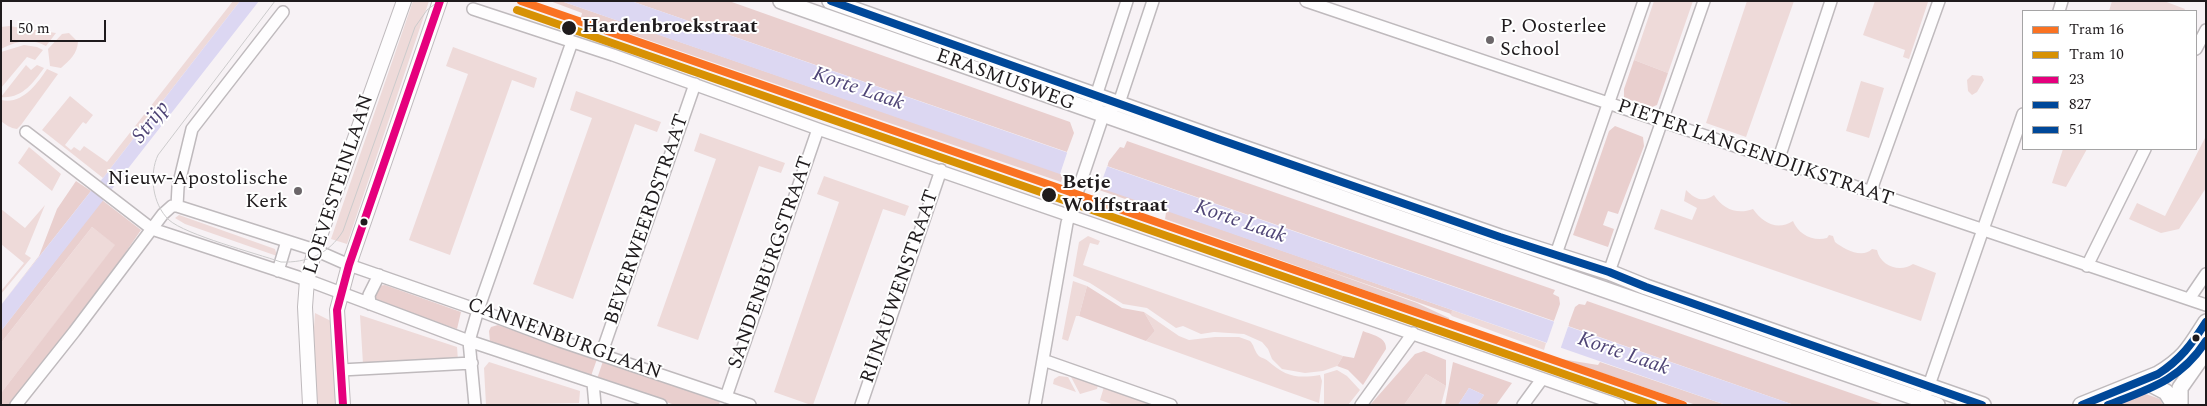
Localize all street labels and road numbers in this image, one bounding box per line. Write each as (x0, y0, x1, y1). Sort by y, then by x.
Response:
street label: ERASMUSWEG (932, 45, 1078, 117)
street label: LOEVESTEINLAAN (300, 92, 380, 278)
street label: PIETER LANGENDIJKSTRAAT (1614, 95, 1896, 213)
street label: BEVERWEERDSTRAAT (601, 112, 695, 328)
street label: SANDENBURGSTRAAT (724, 154, 820, 372)
street label: RIJNAUWENSTRAAT (857, 187, 945, 387)
street label: CANNENBURGLAAN (464, 294, 664, 386)

